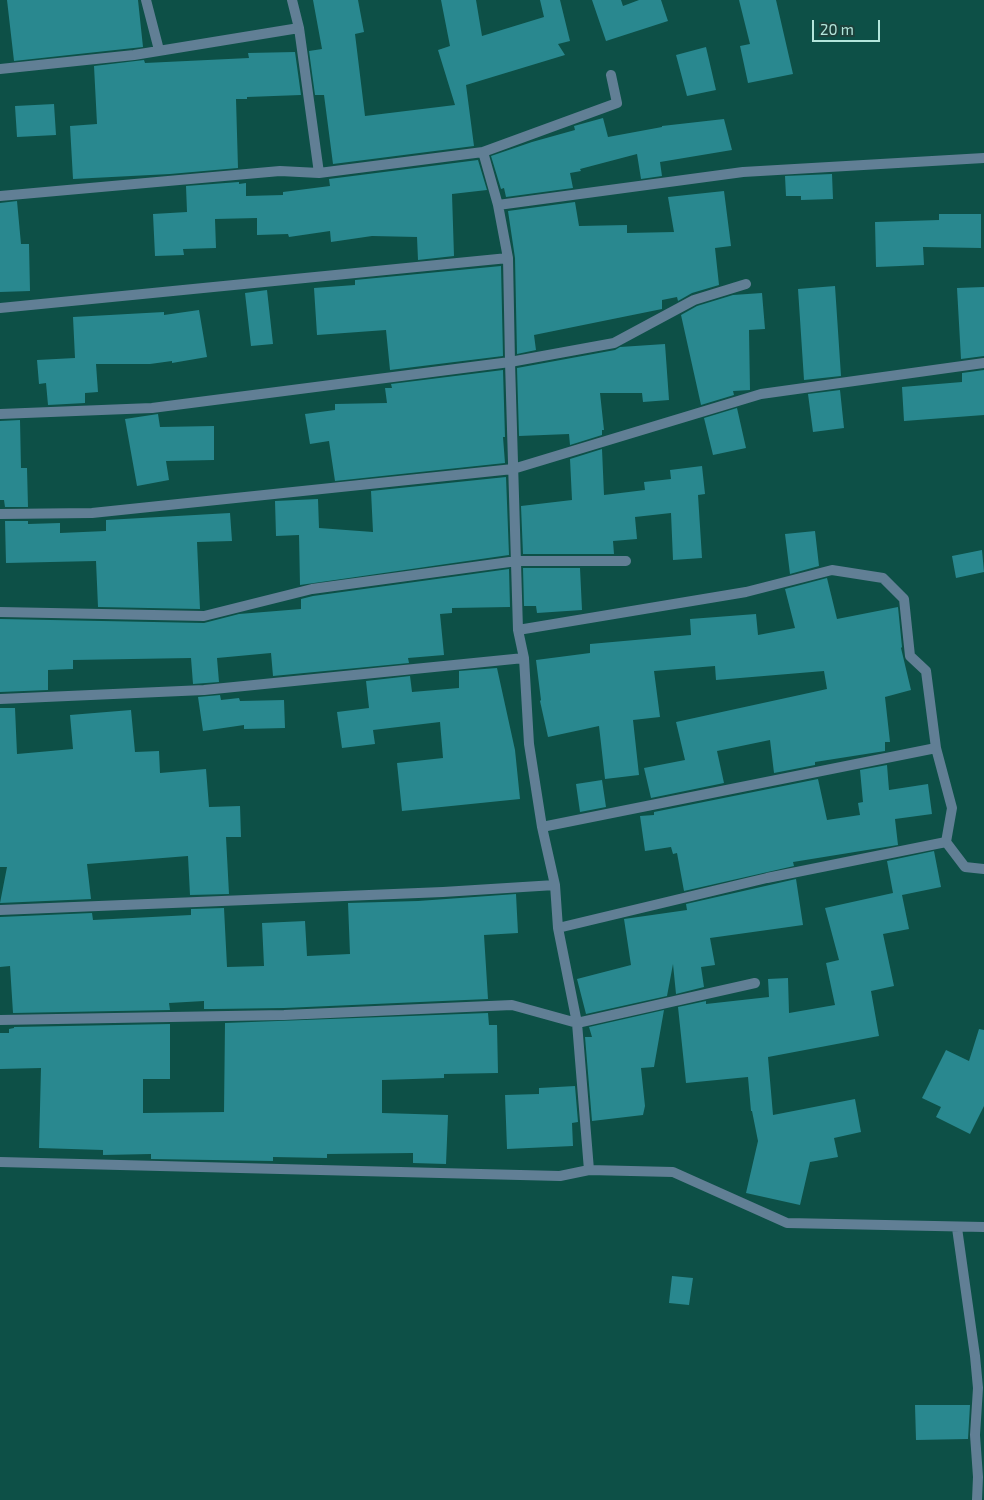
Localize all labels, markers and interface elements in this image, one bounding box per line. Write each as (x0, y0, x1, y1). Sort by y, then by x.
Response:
scale bar (814, 10, 882, 42)
text: 20 m (820, 20, 854, 38)

